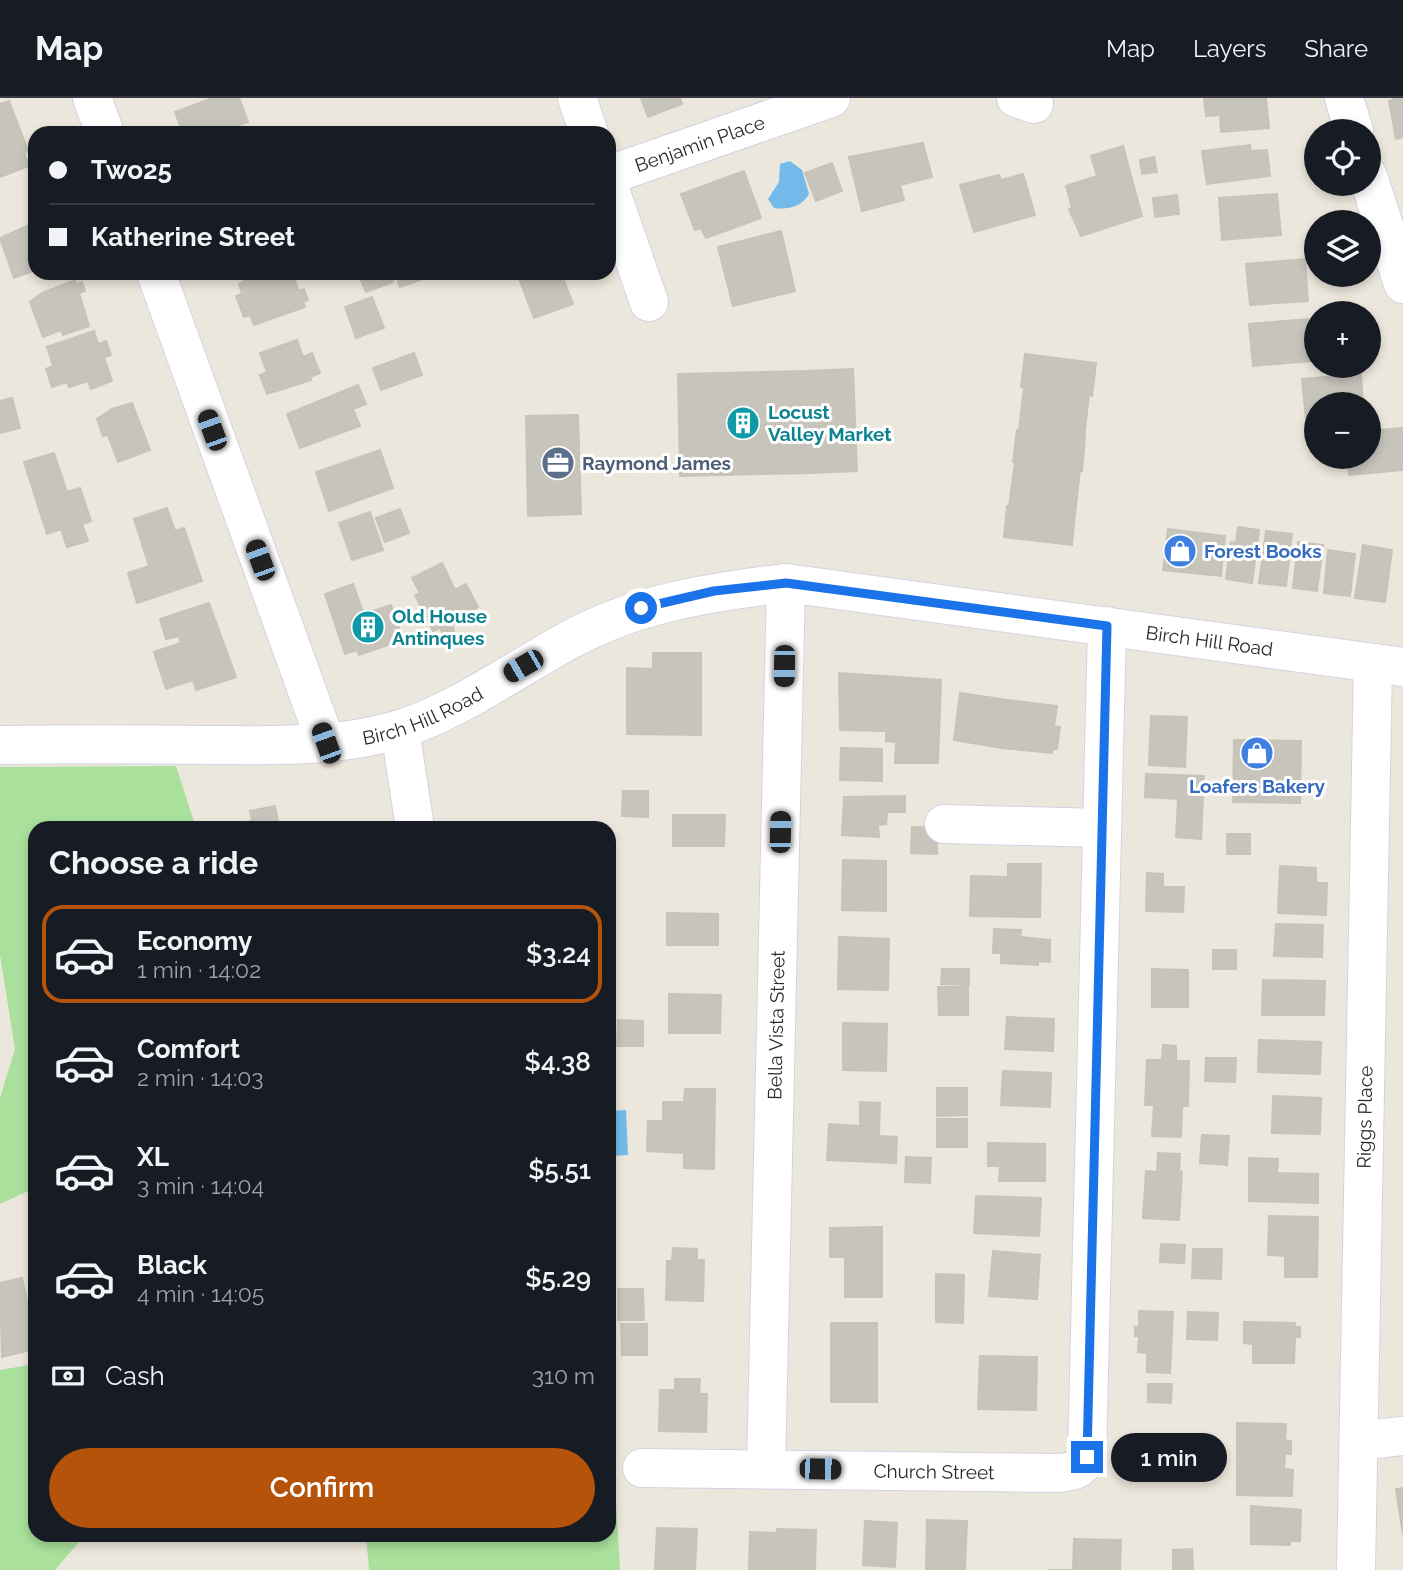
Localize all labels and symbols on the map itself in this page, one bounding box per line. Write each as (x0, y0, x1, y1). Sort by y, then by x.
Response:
street label: Benjamin Place (632, 111, 768, 176)
place label: Locust Valley Market (768, 401, 892, 445)
building icon: Locust Valley Market (724, 404, 762, 442)
car (195, 407, 230, 453)
office icon: Raymond James (539, 444, 577, 482)
place label: Raymond James (582, 452, 731, 474)
shop icon: Forest Books (1161, 532, 1199, 570)
car (243, 537, 278, 583)
place label: Forest Books (1204, 540, 1322, 562)
route start (625, 592, 657, 624)
place label: Old House Antinques (392, 605, 487, 649)
building icon: Old House Antinques (349, 608, 387, 646)
street label: Birch Hill Road (1145, 621, 1274, 660)
car (774, 645, 795, 687)
car (500, 646, 547, 686)
street label: Birch Hill Road (361, 682, 486, 749)
car (309, 720, 344, 766)
shop icon: Loafers Bakery (1238, 734, 1276, 772)
place label: Loafers Bakery (1189, 775, 1326, 797)
car (770, 811, 791, 853)
street label: Bella Vista Street (763, 950, 789, 1100)
street label: Riggs Place (1353, 1065, 1376, 1169)
callout: 1 min (1112, 1432, 1227, 1482)
route end (1071, 1441, 1103, 1473)
car (799, 1458, 842, 1480)
street label: Church Street (873, 1460, 995, 1483)

